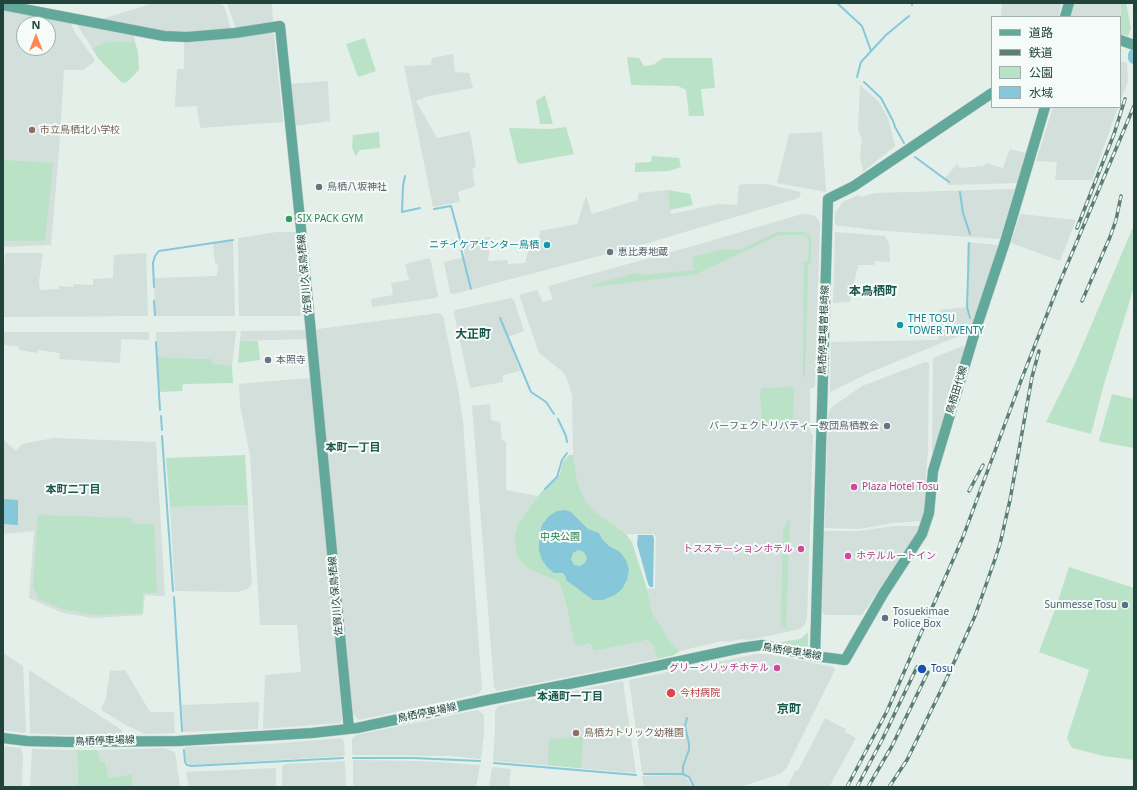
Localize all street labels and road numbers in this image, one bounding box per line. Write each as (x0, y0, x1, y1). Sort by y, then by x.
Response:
street label: 佐賀川久保鳥栖線 (296, 234, 314, 314)
street label: 鳥栖停車場曽根崎線 (816, 285, 832, 375)
street label: 鳥栖田代線 (944, 364, 970, 416)
street label: 佐賀川久保鳥栖線 (327, 556, 345, 636)
street label: 鳥栖停車場線 (761, 641, 823, 663)
street label: 鳥栖停車場線 (396, 701, 458, 725)
street label: 鳥栖停車場線 (75, 734, 135, 748)

